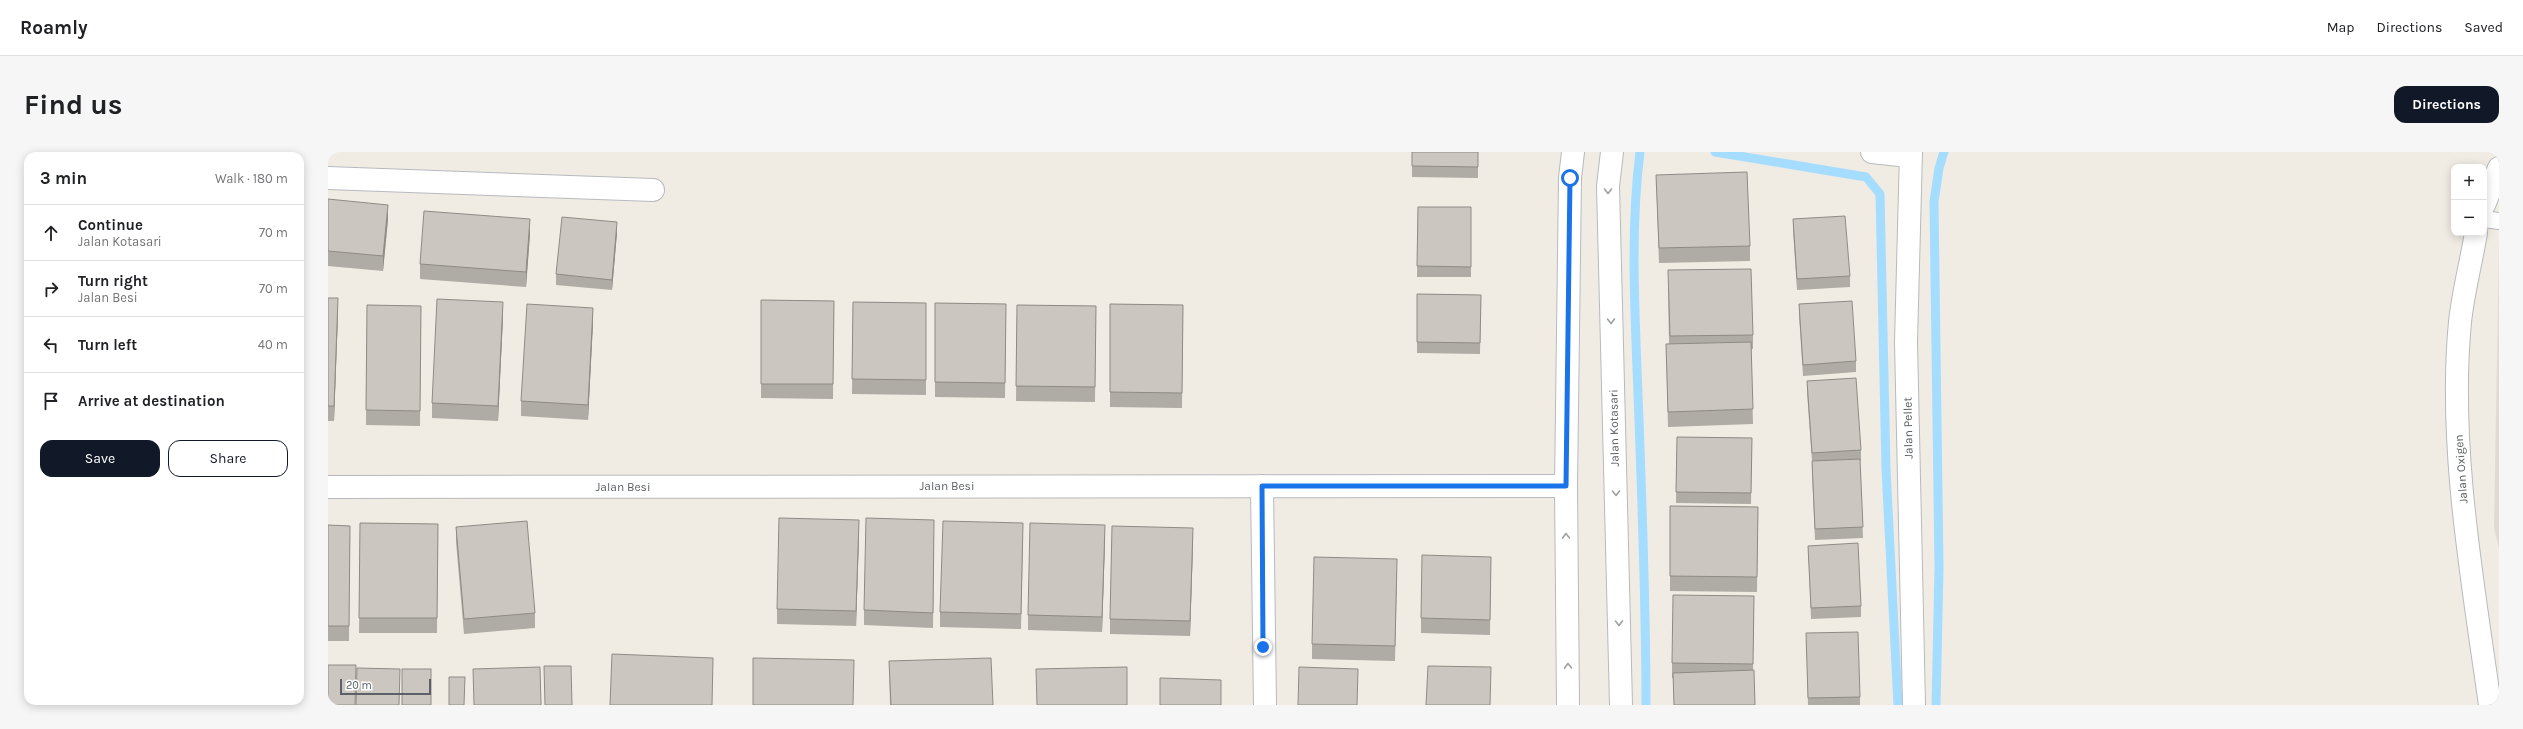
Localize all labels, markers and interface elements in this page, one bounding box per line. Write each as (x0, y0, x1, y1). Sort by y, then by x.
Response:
text: Roamly (20, 17, 87, 39)
text: Map (2327, 19, 2355, 36)
text: Directions (2377, 19, 2442, 36)
text: Saved (2464, 19, 2503, 36)
button: Directions (2394, 86, 2499, 123)
text: Find us (24, 88, 123, 121)
map controls (2451, 164, 2487, 236)
button: + (2451, 164, 2487, 200)
text: 3 min (40, 168, 87, 188)
route start (1561, 169, 1579, 187)
text: Walk · 180 m (215, 171, 288, 186)
one-way arrow (1604, 188, 1612, 194)
button: − (2451, 200, 2487, 236)
text: Continue (78, 216, 143, 234)
icon: ahead (40, 222, 62, 244)
text: 70 m (259, 225, 288, 240)
text: Jalan Kotasari (78, 234, 162, 249)
text: Turn right (78, 272, 148, 290)
icon: right (40, 278, 62, 300)
text: 70 m (259, 281, 288, 296)
text: Jalan Besi (78, 290, 138, 305)
one-way arrow (1607, 318, 1616, 324)
icon: left (40, 334, 62, 356)
text: Turn left (78, 336, 137, 354)
text: 40 m (258, 337, 288, 352)
street label: Jalan Kotasari (1606, 389, 1622, 467)
icon: arrive (40, 390, 62, 412)
text: Arrive at destination (78, 392, 225, 410)
street label: Jalan Pellet (1900, 397, 1916, 459)
street label: Jalan Oxigen (2452, 434, 2470, 504)
button: Save (40, 440, 160, 477)
button: Share (168, 440, 288, 477)
street label: Jalan Besi (919, 479, 975, 493)
street label: Jalan Besi (595, 480, 651, 494)
one-way arrow (1612, 490, 1620, 496)
one-way arrow (1562, 533, 1570, 539)
one-way arrow (1615, 620, 1623, 626)
route end (1254, 638, 1272, 656)
one-way arrow (1564, 663, 1572, 669)
scale bar (340, 677, 431, 696)
text: 20 m (346, 679, 372, 692)

